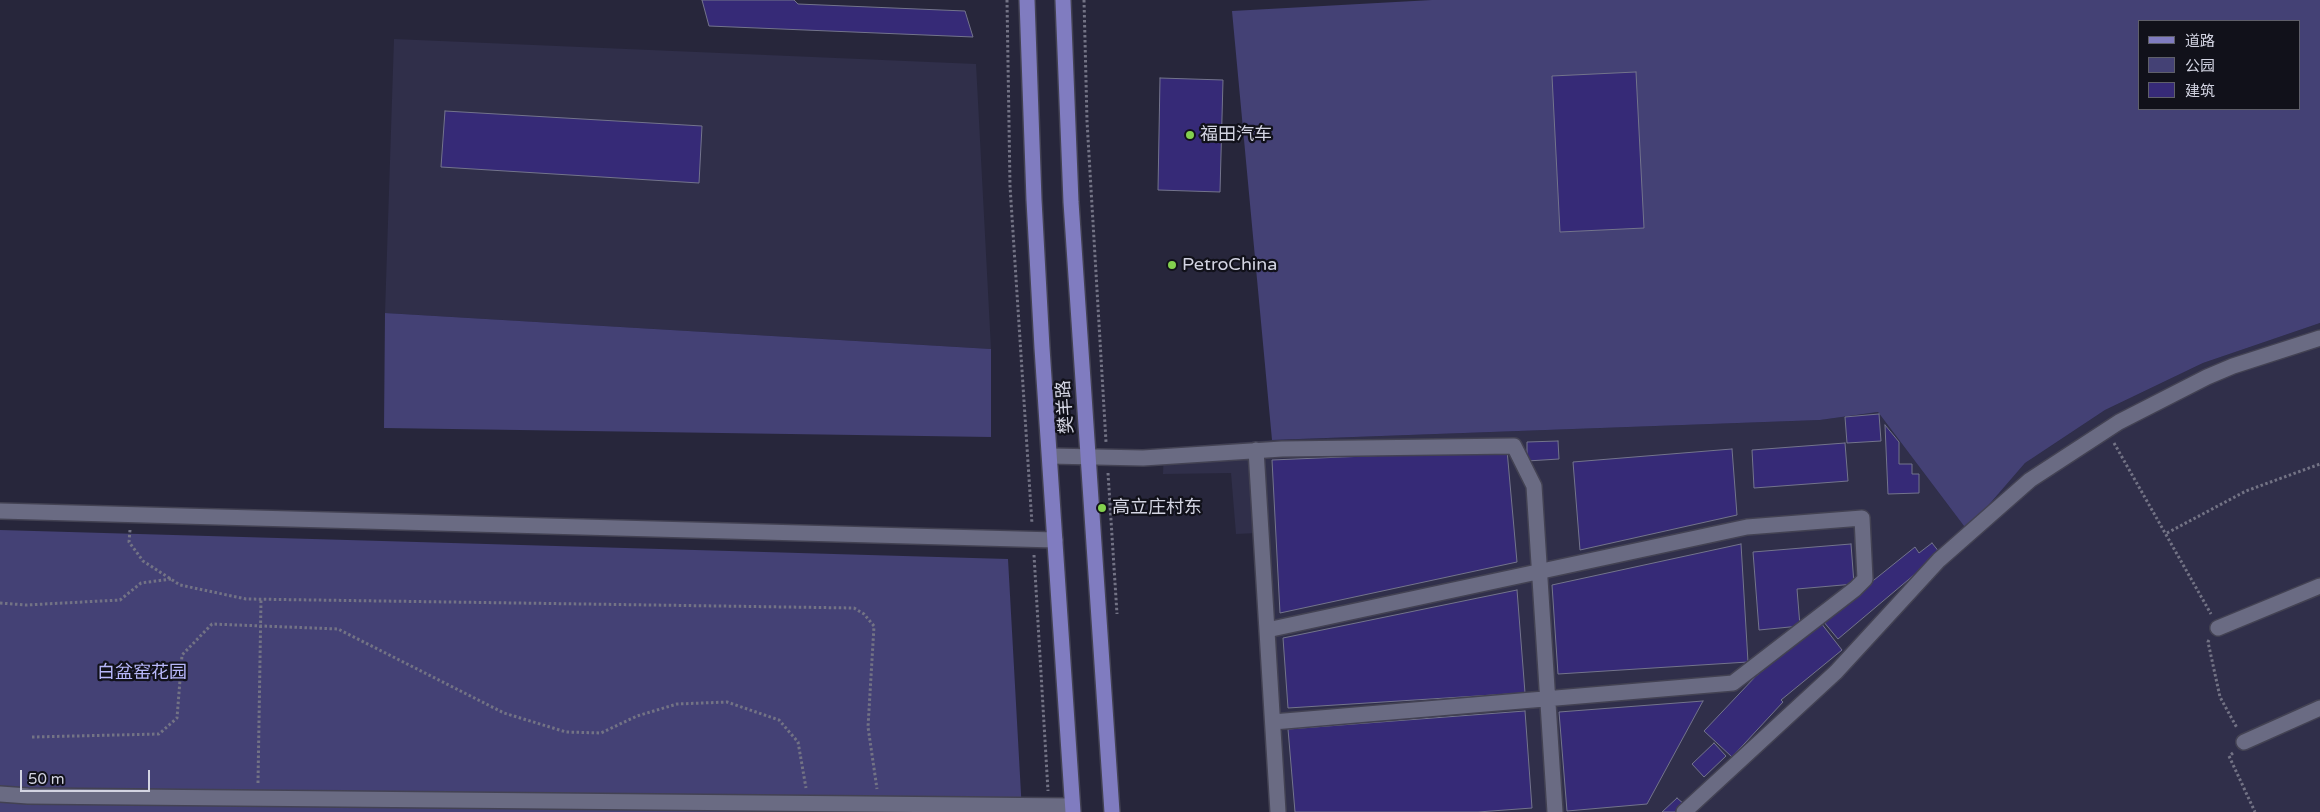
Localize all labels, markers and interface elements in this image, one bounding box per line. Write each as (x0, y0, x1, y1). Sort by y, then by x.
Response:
legend (2138, 20, 2300, 110)
text: 道路 (2185, 32, 2215, 50)
text: 公园 (2185, 57, 2215, 75)
text: 建筑 (2185, 82, 2215, 100)
place label: 福田汽车 (1200, 124, 1272, 146)
marker: 福田汽车 (1184, 129, 1196, 141)
place label: PetroChina (1182, 254, 1277, 276)
marker: PetroChina (1166, 259, 1178, 271)
street label: 樊羊路 (1053, 379, 1079, 435)
place label: 高立庄村东 (1112, 497, 1202, 519)
marker: 高立庄村东 (1096, 502, 1108, 514)
park label: 白盆窑花园 (97, 662, 187, 684)
scale bar (22, 760, 152, 792)
text: 50 m (28, 770, 65, 788)

